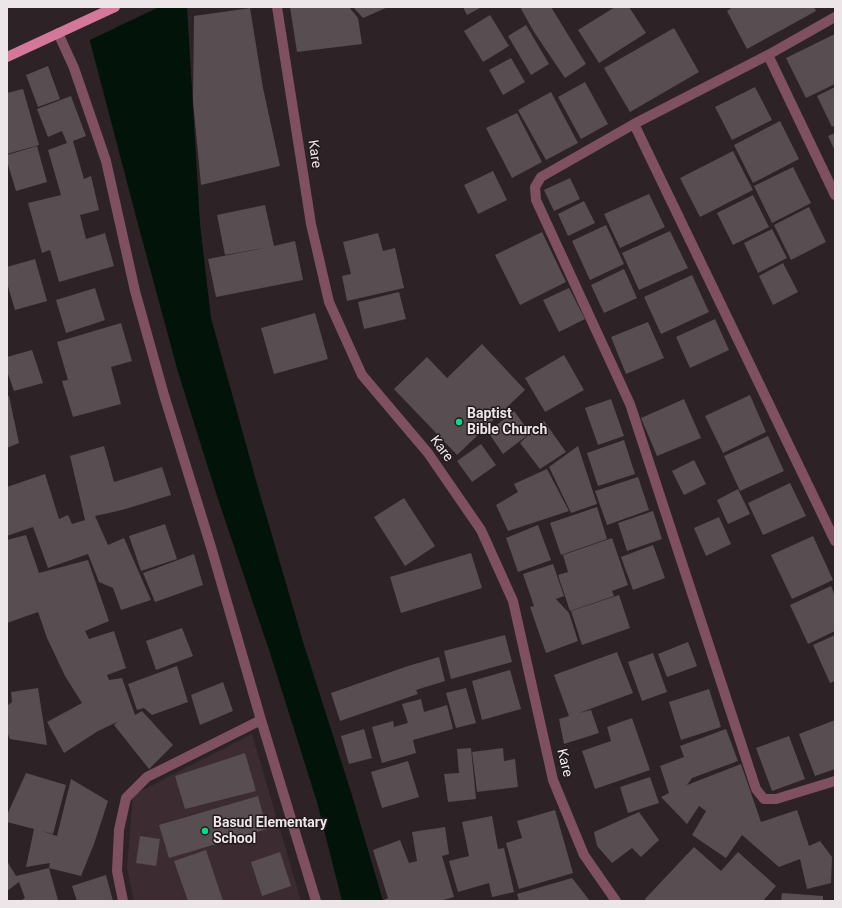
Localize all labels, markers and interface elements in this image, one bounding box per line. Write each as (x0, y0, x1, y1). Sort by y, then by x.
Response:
street label: Kare (304, 139, 324, 169)
place label: Baptist Bible Church (467, 406, 547, 438)
marker: Baptist Bible Church (454, 417, 464, 427)
street label: Kare (426, 433, 456, 465)
street label: Kare (552, 747, 576, 779)
place label: Basud Elementary School (213, 815, 327, 848)
marker: Basud Elementary School (200, 826, 210, 836)

